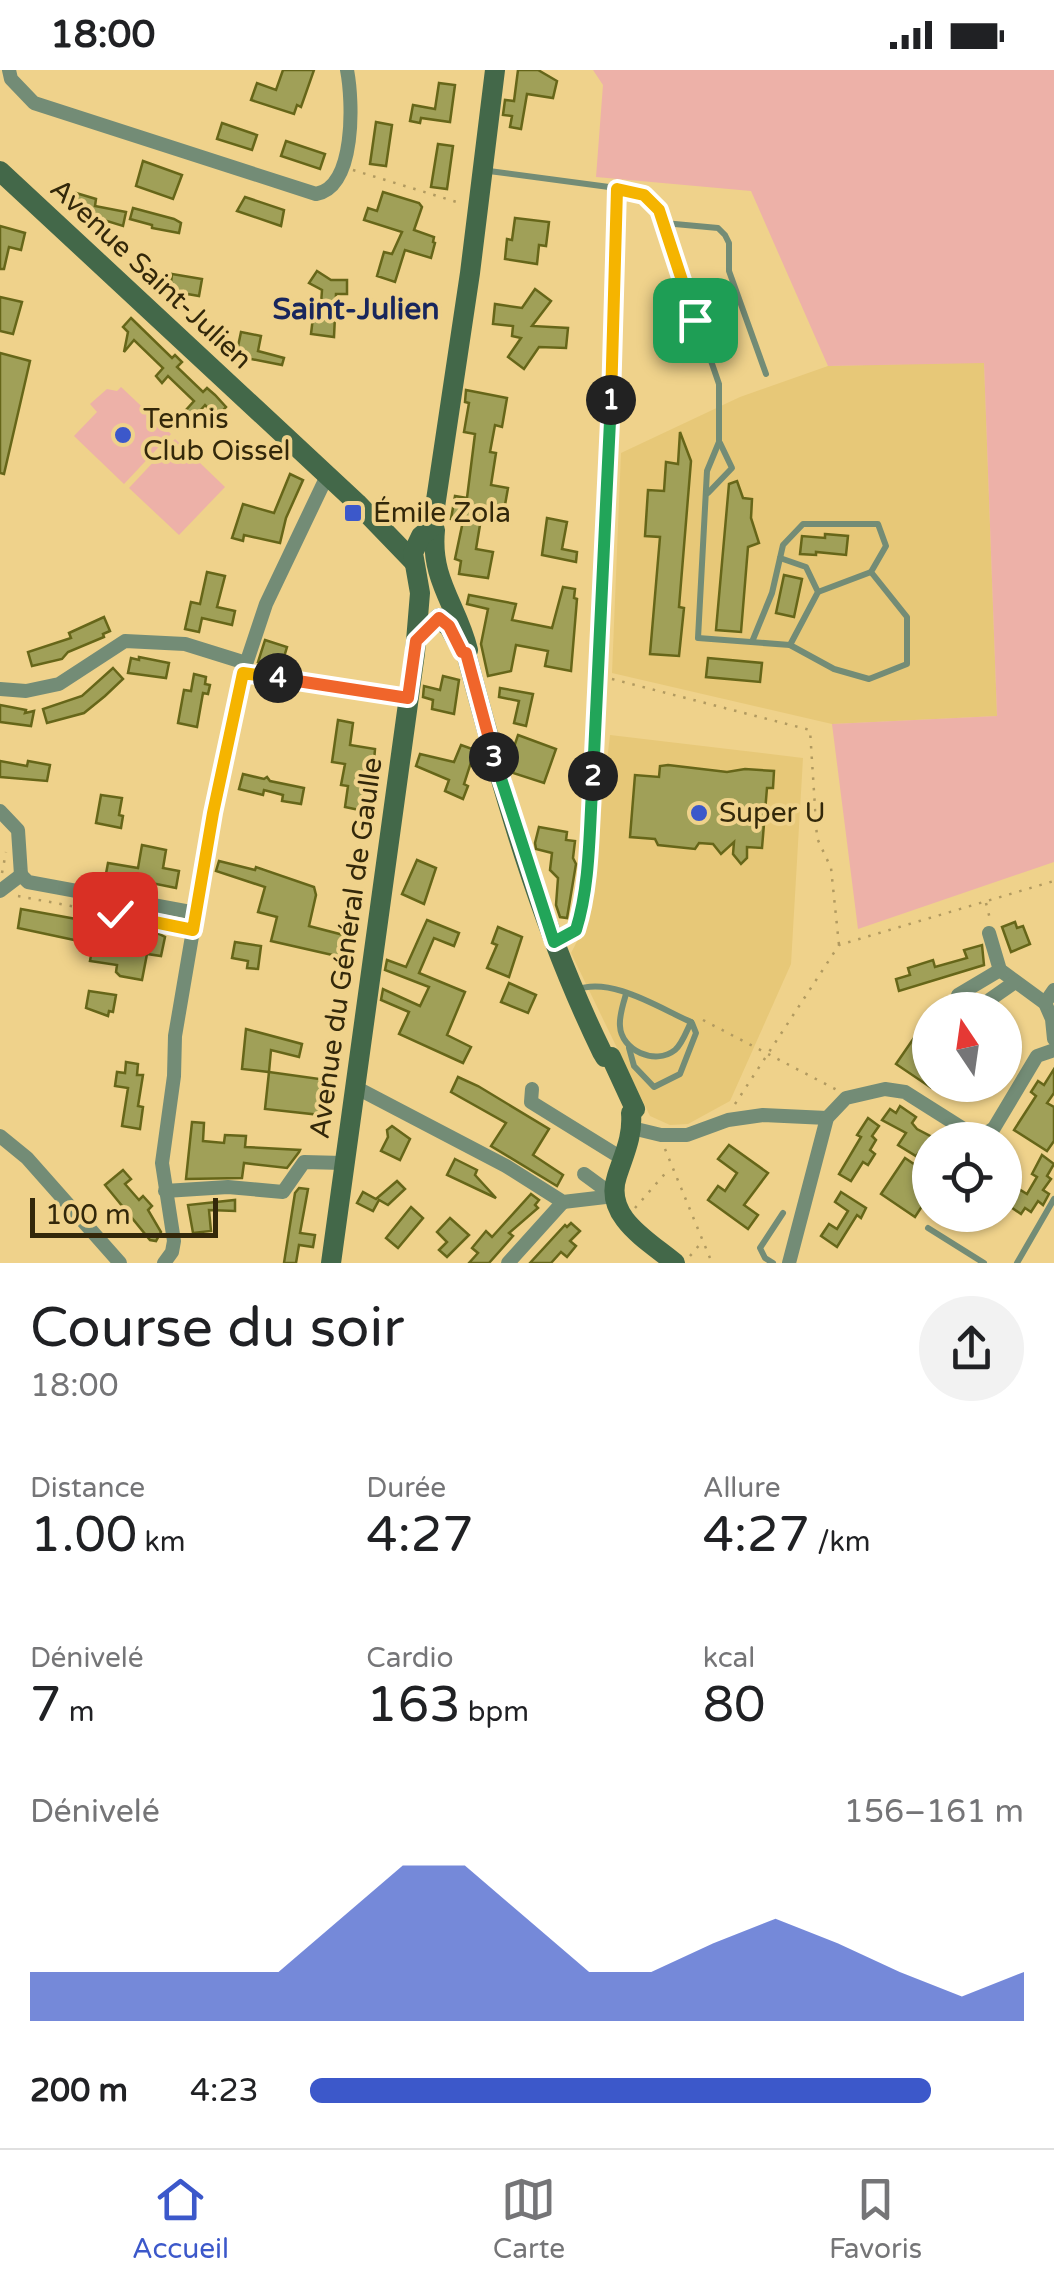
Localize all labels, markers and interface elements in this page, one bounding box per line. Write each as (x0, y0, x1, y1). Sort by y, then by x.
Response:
text: 18:00 (50, 12, 155, 58)
street label: Avenue Saint-Julien (43, 172, 259, 376)
pin (653, 278, 738, 363)
district label: Saint-Julien (273, 291, 439, 328)
icon: arrive (668, 293, 723, 348)
pin: 1 (586, 375, 636, 425)
text: 1 (602, 383, 620, 417)
place label: Tennis Club Oissel (143, 402, 291, 468)
marker: Tennis Club Oissel (112, 424, 134, 446)
place label: Émile Zola (373, 496, 511, 530)
marker: Émile Zola (342, 502, 364, 524)
pin: 4 (253, 653, 303, 703)
text: 4 (269, 661, 287, 695)
pin: 3 (469, 732, 519, 782)
text: 3 (485, 740, 503, 774)
pin: 2 (568, 751, 618, 801)
street label: Avenue du Général de Gaulle (302, 755, 390, 1141)
text: 2 (584, 759, 602, 793)
place label: Super U (719, 796, 826, 830)
marker: Super U (688, 802, 710, 824)
pin (73, 872, 158, 957)
icon: check (88, 887, 143, 942)
north arrow (912, 992, 1022, 1102)
map controls (912, 992, 1022, 1232)
button: locate (912, 1122, 1022, 1232)
scale bar (30, 1193, 218, 1238)
text: 100 m (45, 1198, 131, 1232)
text: Course du soir (30, 1296, 404, 1362)
button: share (919, 1296, 1024, 1401)
text: 18:00 (30, 1367, 119, 1405)
text: Distance (30, 1471, 145, 1505)
text: Durée (366, 1471, 446, 1505)
text: Allure (703, 1471, 781, 1505)
text: 1.00 (30, 1505, 137, 1565)
text: 4:27 (366, 1505, 474, 1565)
text: 4:27 (703, 1505, 810, 1565)
text: km (137, 1525, 185, 1559)
text: /km (810, 1525, 871, 1559)
text: Dénivelé (30, 1641, 144, 1675)
text: Cardio (366, 1641, 454, 1675)
text: kcal (703, 1641, 755, 1675)
text: 7 (30, 1675, 61, 1735)
text: 163 (366, 1675, 461, 1735)
text: 80 (703, 1675, 765, 1735)
text: m (61, 1695, 94, 1729)
text: bpm (461, 1695, 529, 1729)
text: Dénivelé (30, 1793, 160, 1831)
text: 156–161 m (844, 1793, 1024, 1831)
text: 200 m (30, 2072, 128, 2110)
text: 4:23 (190, 2072, 259, 2110)
tab: Accueil (132, 2172, 229, 2266)
tab: Carte (493, 2172, 565, 2266)
tab: Favoris (829, 2172, 922, 2266)

